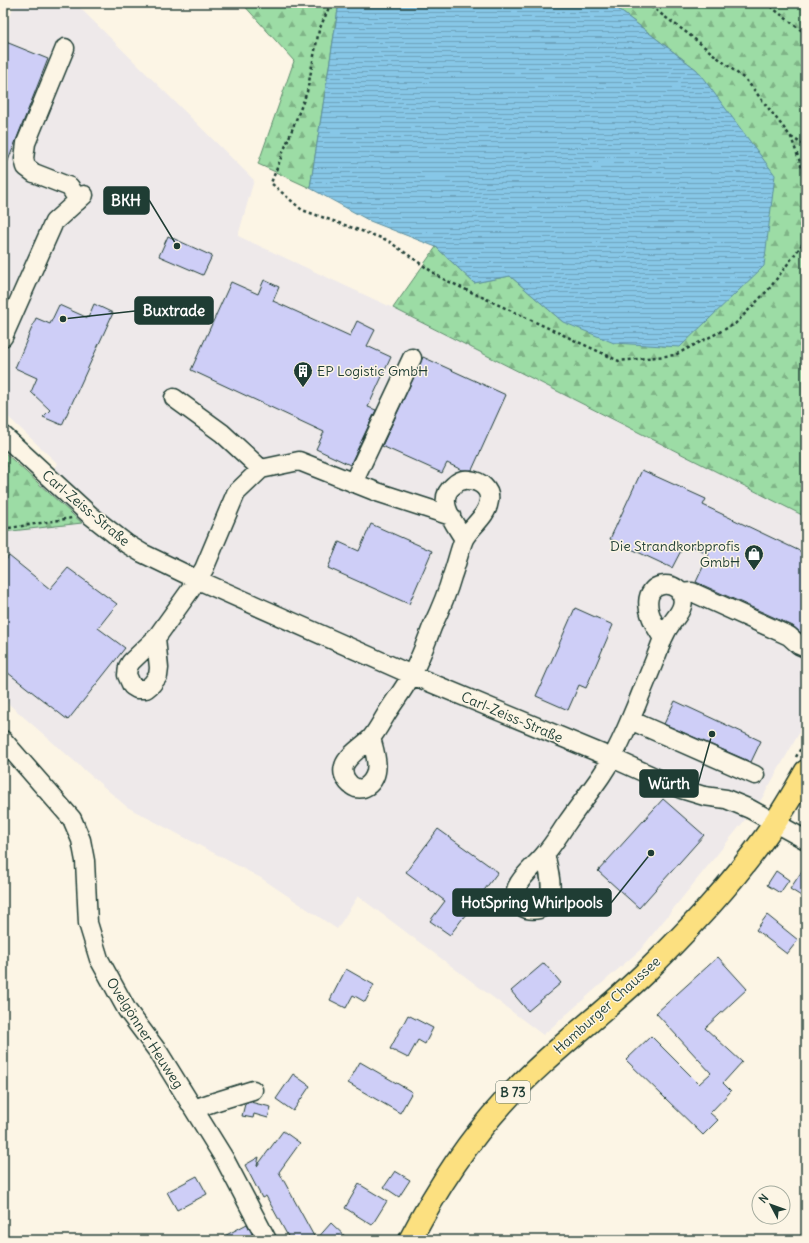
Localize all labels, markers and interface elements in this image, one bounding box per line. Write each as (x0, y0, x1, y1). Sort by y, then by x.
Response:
callout: BKH (104, 187, 149, 214)
text: BKH (111, 191, 141, 210)
callout: Buxtrade (135, 297, 213, 324)
text: Buxtrade (143, 301, 205, 320)
building icon: EP Logistic GmbH (292, 360, 314, 388)
place label: EP Logistic GmbH (317, 362, 428, 380)
street label: Carl-Zeiss-Straße (38, 466, 134, 550)
place label: Die Strandkorbprofis GmbH (610, 537, 740, 571)
shop icon: Die Strandkorbprofis GmbH (743, 543, 765, 571)
street label: Carl-Zeiss-Straße (458, 687, 566, 747)
callout: Würth (640, 770, 698, 797)
text: Würth (648, 774, 690, 793)
callout: HotSpring Whirlpools (453, 889, 611, 916)
text: HotSpring Whirlpools (461, 893, 603, 913)
street label: Hamburger Chaussee (550, 952, 664, 1058)
street label: Ovelgönner Heuweg (102, 974, 188, 1092)
road number: B 73 (496, 1081, 530, 1103)
north arrow (751, 1185, 791, 1225)
text: N (756, 1191, 771, 1206)

